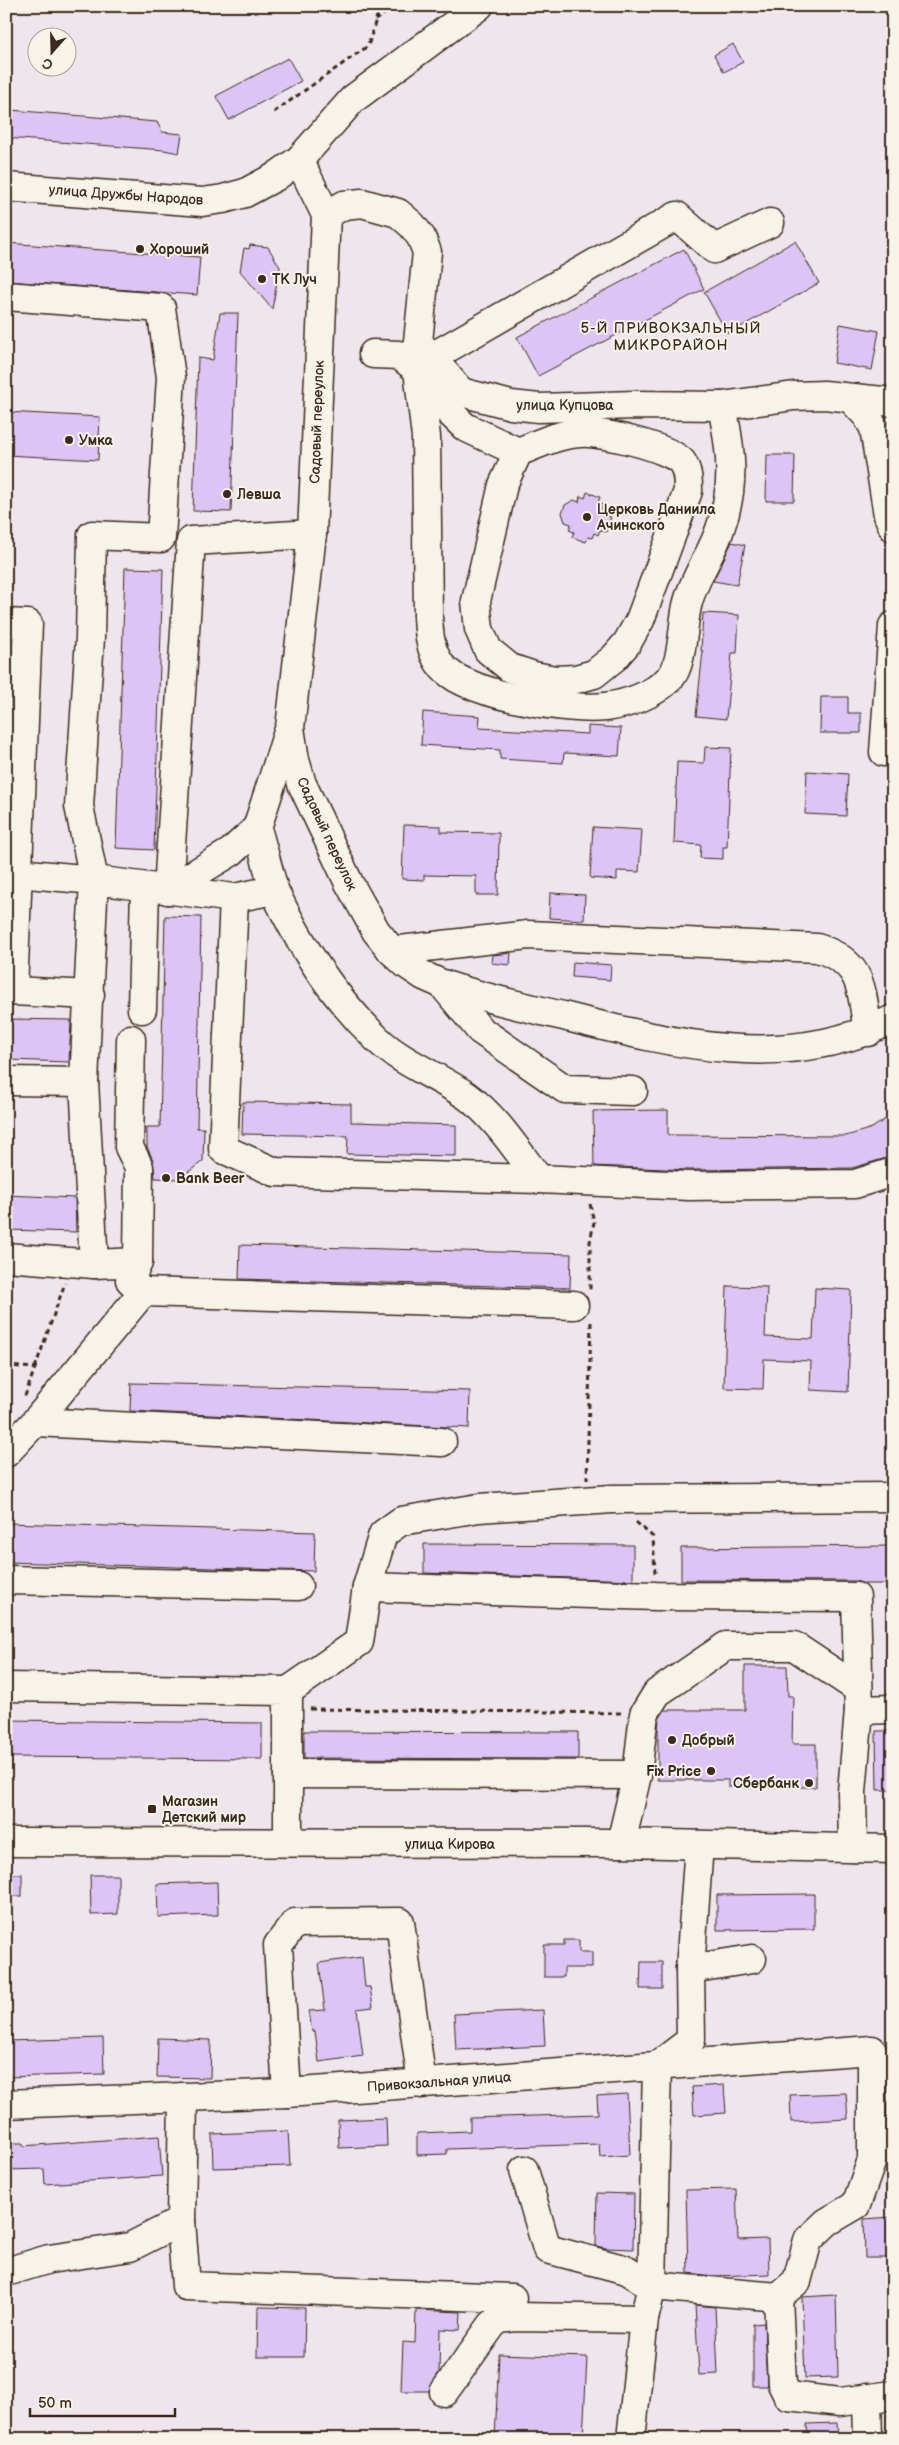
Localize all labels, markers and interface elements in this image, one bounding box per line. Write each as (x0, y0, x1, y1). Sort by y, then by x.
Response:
north arrow (28, 28, 78, 78)
text: С (40, 54, 55, 73)
street label: улица Дружбы Народов (48, 181, 204, 209)
place label: Хороший (149, 241, 209, 258)
marker: Хороший (134, 243, 146, 255)
place label: ТК Луч (272, 271, 317, 288)
marker: ТК Луч (256, 273, 268, 285)
district label: 5-Й ПРИВОКЗАЛЬНЫЙ МИКРОРАЙОН (580, 319, 762, 355)
street label: Садовый переулок (306, 359, 328, 484)
street label: улица Купцова (516, 397, 614, 414)
place label: Умка (79, 432, 114, 449)
marker: Умка (63, 434, 75, 446)
place label: Левша (236, 486, 282, 503)
marker: Левша (221, 488, 233, 500)
place label: Церковь Даниила Ачинского (596, 501, 716, 534)
marker: Церковь Даниила Ачинского (581, 511, 593, 523)
street label: Садовый переулок (293, 774, 361, 894)
place label: Bank Beer (176, 1170, 245, 1187)
marker: Bank Beer (160, 1172, 172, 1184)
place label: Добрый (682, 1732, 734, 1749)
marker: Добрый (666, 1734, 678, 1746)
place label: Fix Price (646, 1763, 701, 1780)
marker: Fix Price (705, 1765, 717, 1777)
place label: Сбербанк (733, 1775, 799, 1792)
marker: Сбербанк (803, 1777, 815, 1789)
place label: Магазин Детский мир (162, 1793, 247, 1826)
marker: Магазин Детский мир (146, 1803, 158, 1815)
street label: улица Кирова (405, 1836, 496, 1853)
street label: Привокзальная улица (366, 2068, 512, 2096)
scale bar (30, 2385, 175, 2417)
text: 50 m (38, 2394, 72, 2413)

